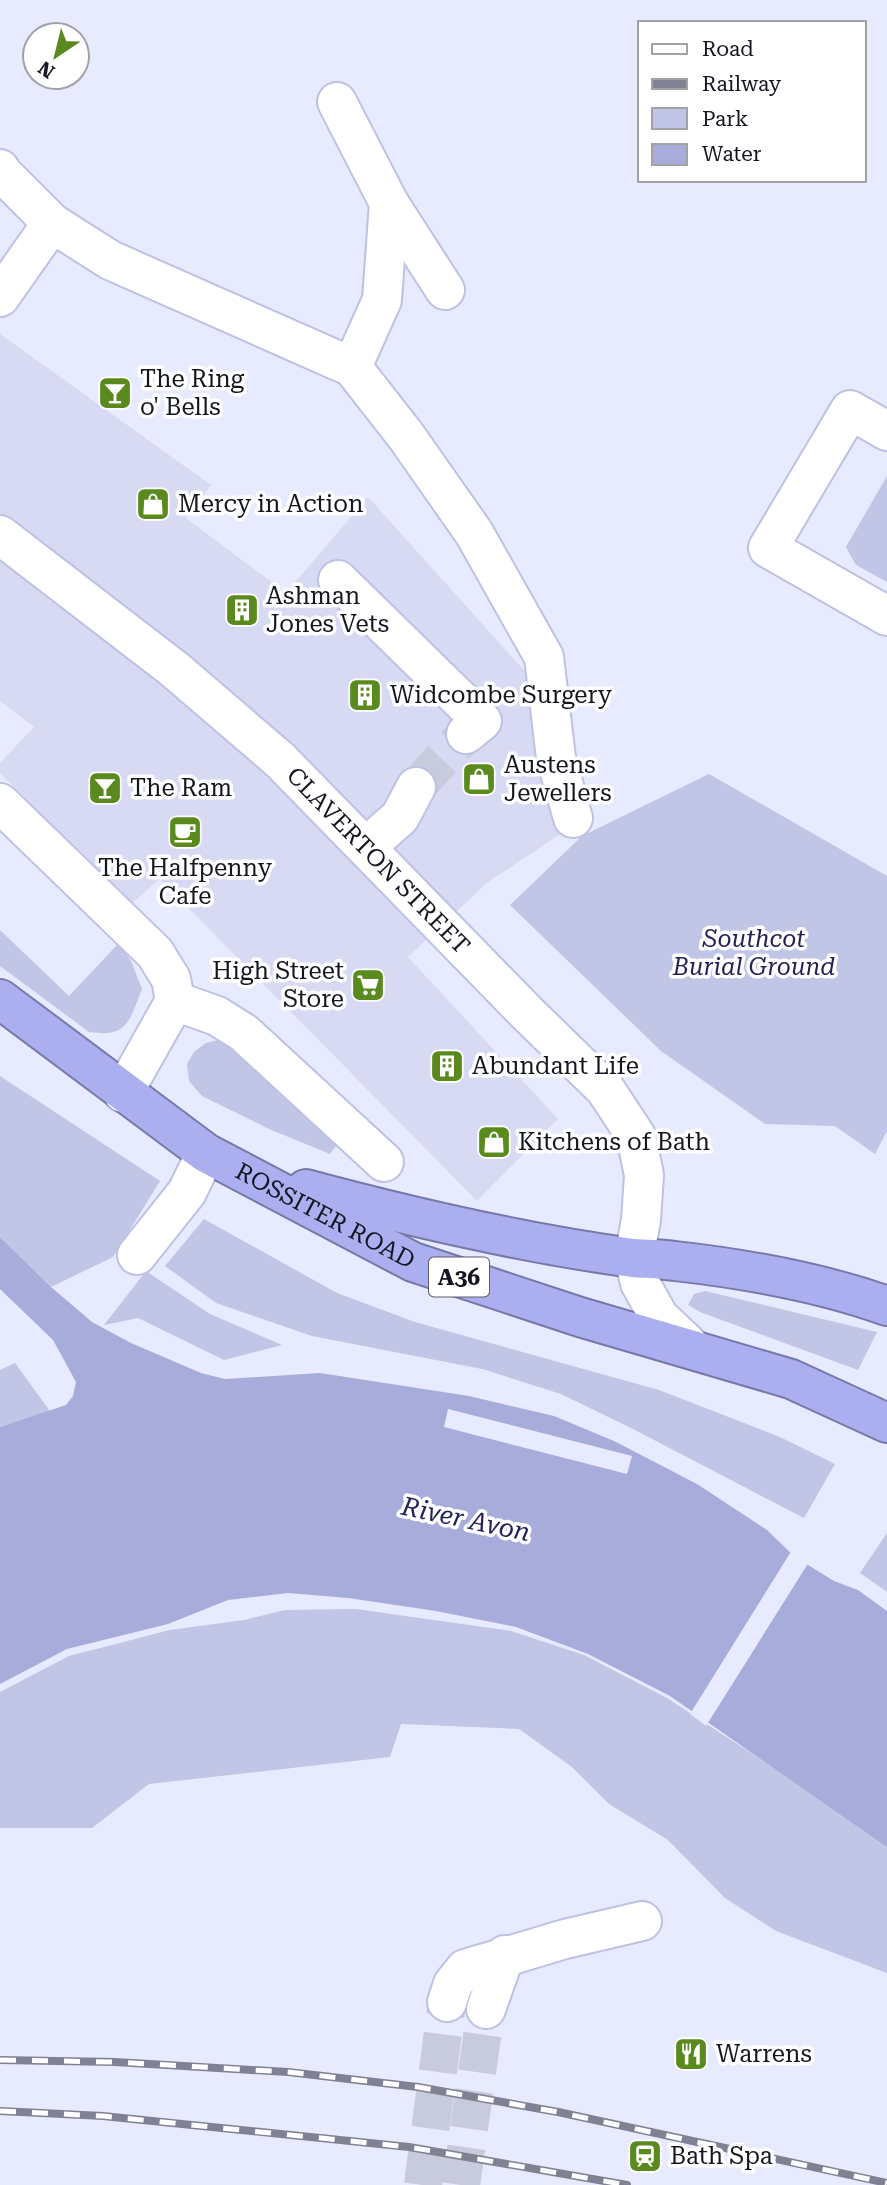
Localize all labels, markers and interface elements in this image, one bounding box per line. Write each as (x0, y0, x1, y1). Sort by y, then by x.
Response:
north arrow (21, 21, 91, 91)
legend (638, 21, 866, 182)
text: Road (702, 37, 754, 61)
text: N (34, 56, 59, 83)
text: Railway (702, 72, 782, 96)
text: Park (702, 107, 748, 131)
text: Water (702, 142, 762, 166)
place label: The Ring o' Bells (140, 365, 245, 421)
bar icon: The Ring o' Bells (96, 374, 134, 412)
shop icon: Mercy in Action (134, 485, 172, 523)
place label: Mercy in Action (178, 490, 363, 518)
place label: Ashman Jones Vets (266, 582, 389, 638)
building icon: Ashman Jones Vets (223, 591, 261, 629)
building icon: Widcombe Surgery (346, 676, 384, 714)
place label: Widcombe Surgery (390, 681, 613, 709)
place label: Austens Jewellers (504, 751, 612, 807)
shop icon: Austens Jewellers (460, 760, 498, 798)
street label: CLAVERTON STREET (281, 762, 476, 960)
bar icon: The Ram (86, 769, 124, 807)
place label: The Ram (130, 774, 232, 802)
cafe icon: The Halfpenny Cafe (166, 813, 204, 851)
place label: The Halfpenny Cafe (98, 854, 273, 910)
park label: Southcot Burial Ground (672, 925, 835, 981)
place label: High Street Store (212, 957, 344, 1013)
supermarket icon: High Street Store (349, 966, 387, 1004)
building icon: Abundant Life (428, 1047, 466, 1085)
place label: Abundant Life (472, 1052, 639, 1080)
shop icon: Kitchens of Bath (475, 1123, 513, 1161)
place label: Kitchens of Bath (518, 1128, 710, 1156)
street label: ROSSITER ROAD (231, 1157, 420, 1274)
road number: A36 (429, 1258, 489, 1296)
water label: River Avon (398, 1491, 533, 1547)
restaurant icon: Warrens (672, 2035, 710, 2073)
place label: Warrens (716, 2040, 812, 2068)
station icon: Bath Spa (626, 2137, 664, 2175)
place label: Bath Spa (670, 2142, 773, 2170)

